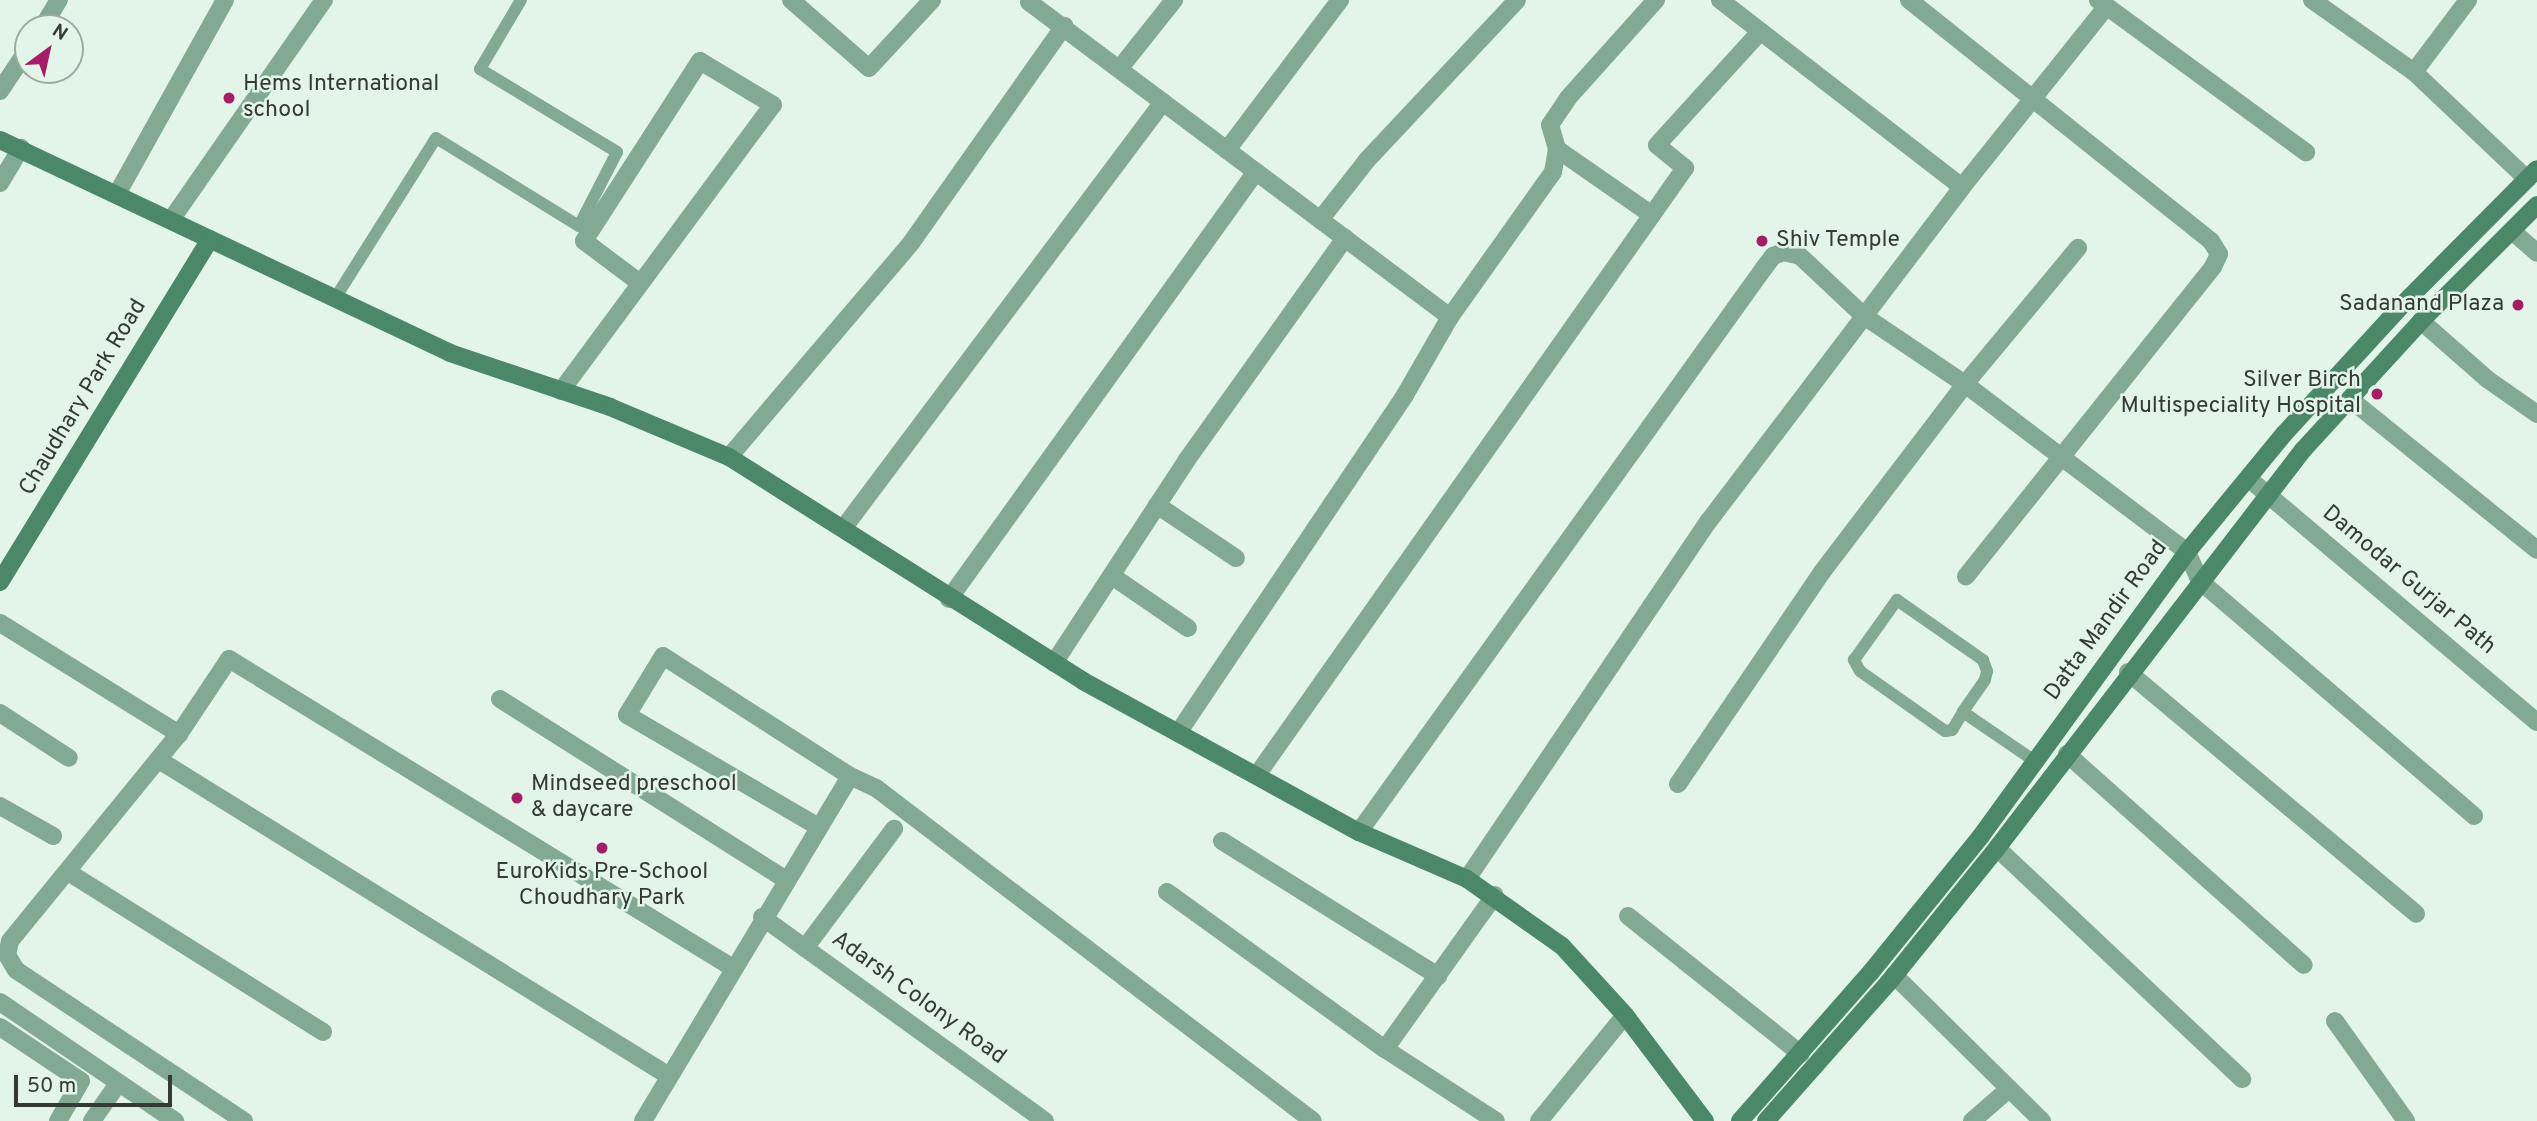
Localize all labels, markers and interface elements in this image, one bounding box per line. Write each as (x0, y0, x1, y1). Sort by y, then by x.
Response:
north arrow (14, 14, 84, 84)
text: N (47, 19, 72, 47)
place label: Hems International school (243, 71, 439, 125)
marker: Hems International school (221, 90, 237, 106)
place label: Shiv Temple (1776, 227, 1901, 255)
marker: Shiv Temple (1754, 233, 1770, 249)
place label: Sadanand Plaza (2339, 291, 2504, 319)
street label: Chaudhary Park Road (14, 295, 154, 501)
marker: Sadanand Plaza (2510, 297, 2526, 313)
place label: Silver Birch Multispeciality Hospital (2120, 367, 2361, 421)
marker: Silver Birch Multispeciality Hospital (2367, 384, 2387, 404)
street label: Damodar Gurjar Path (2316, 500, 2500, 662)
street label: Datta Mandir Road (2040, 536, 2174, 706)
place label: Mindseed preschool & daycare (531, 771, 737, 825)
marker: Mindseed preschool & daycare (509, 790, 525, 806)
marker: EuroKids Pre-School Choudhary Park (594, 840, 610, 856)
place label: EuroKids Pre-School Choudhary Park (496, 859, 708, 913)
street label: Adarsh Colony Road (825, 926, 1011, 1072)
scale bar (18, 1062, 175, 1106)
text: 50 m (27, 1073, 76, 1100)

